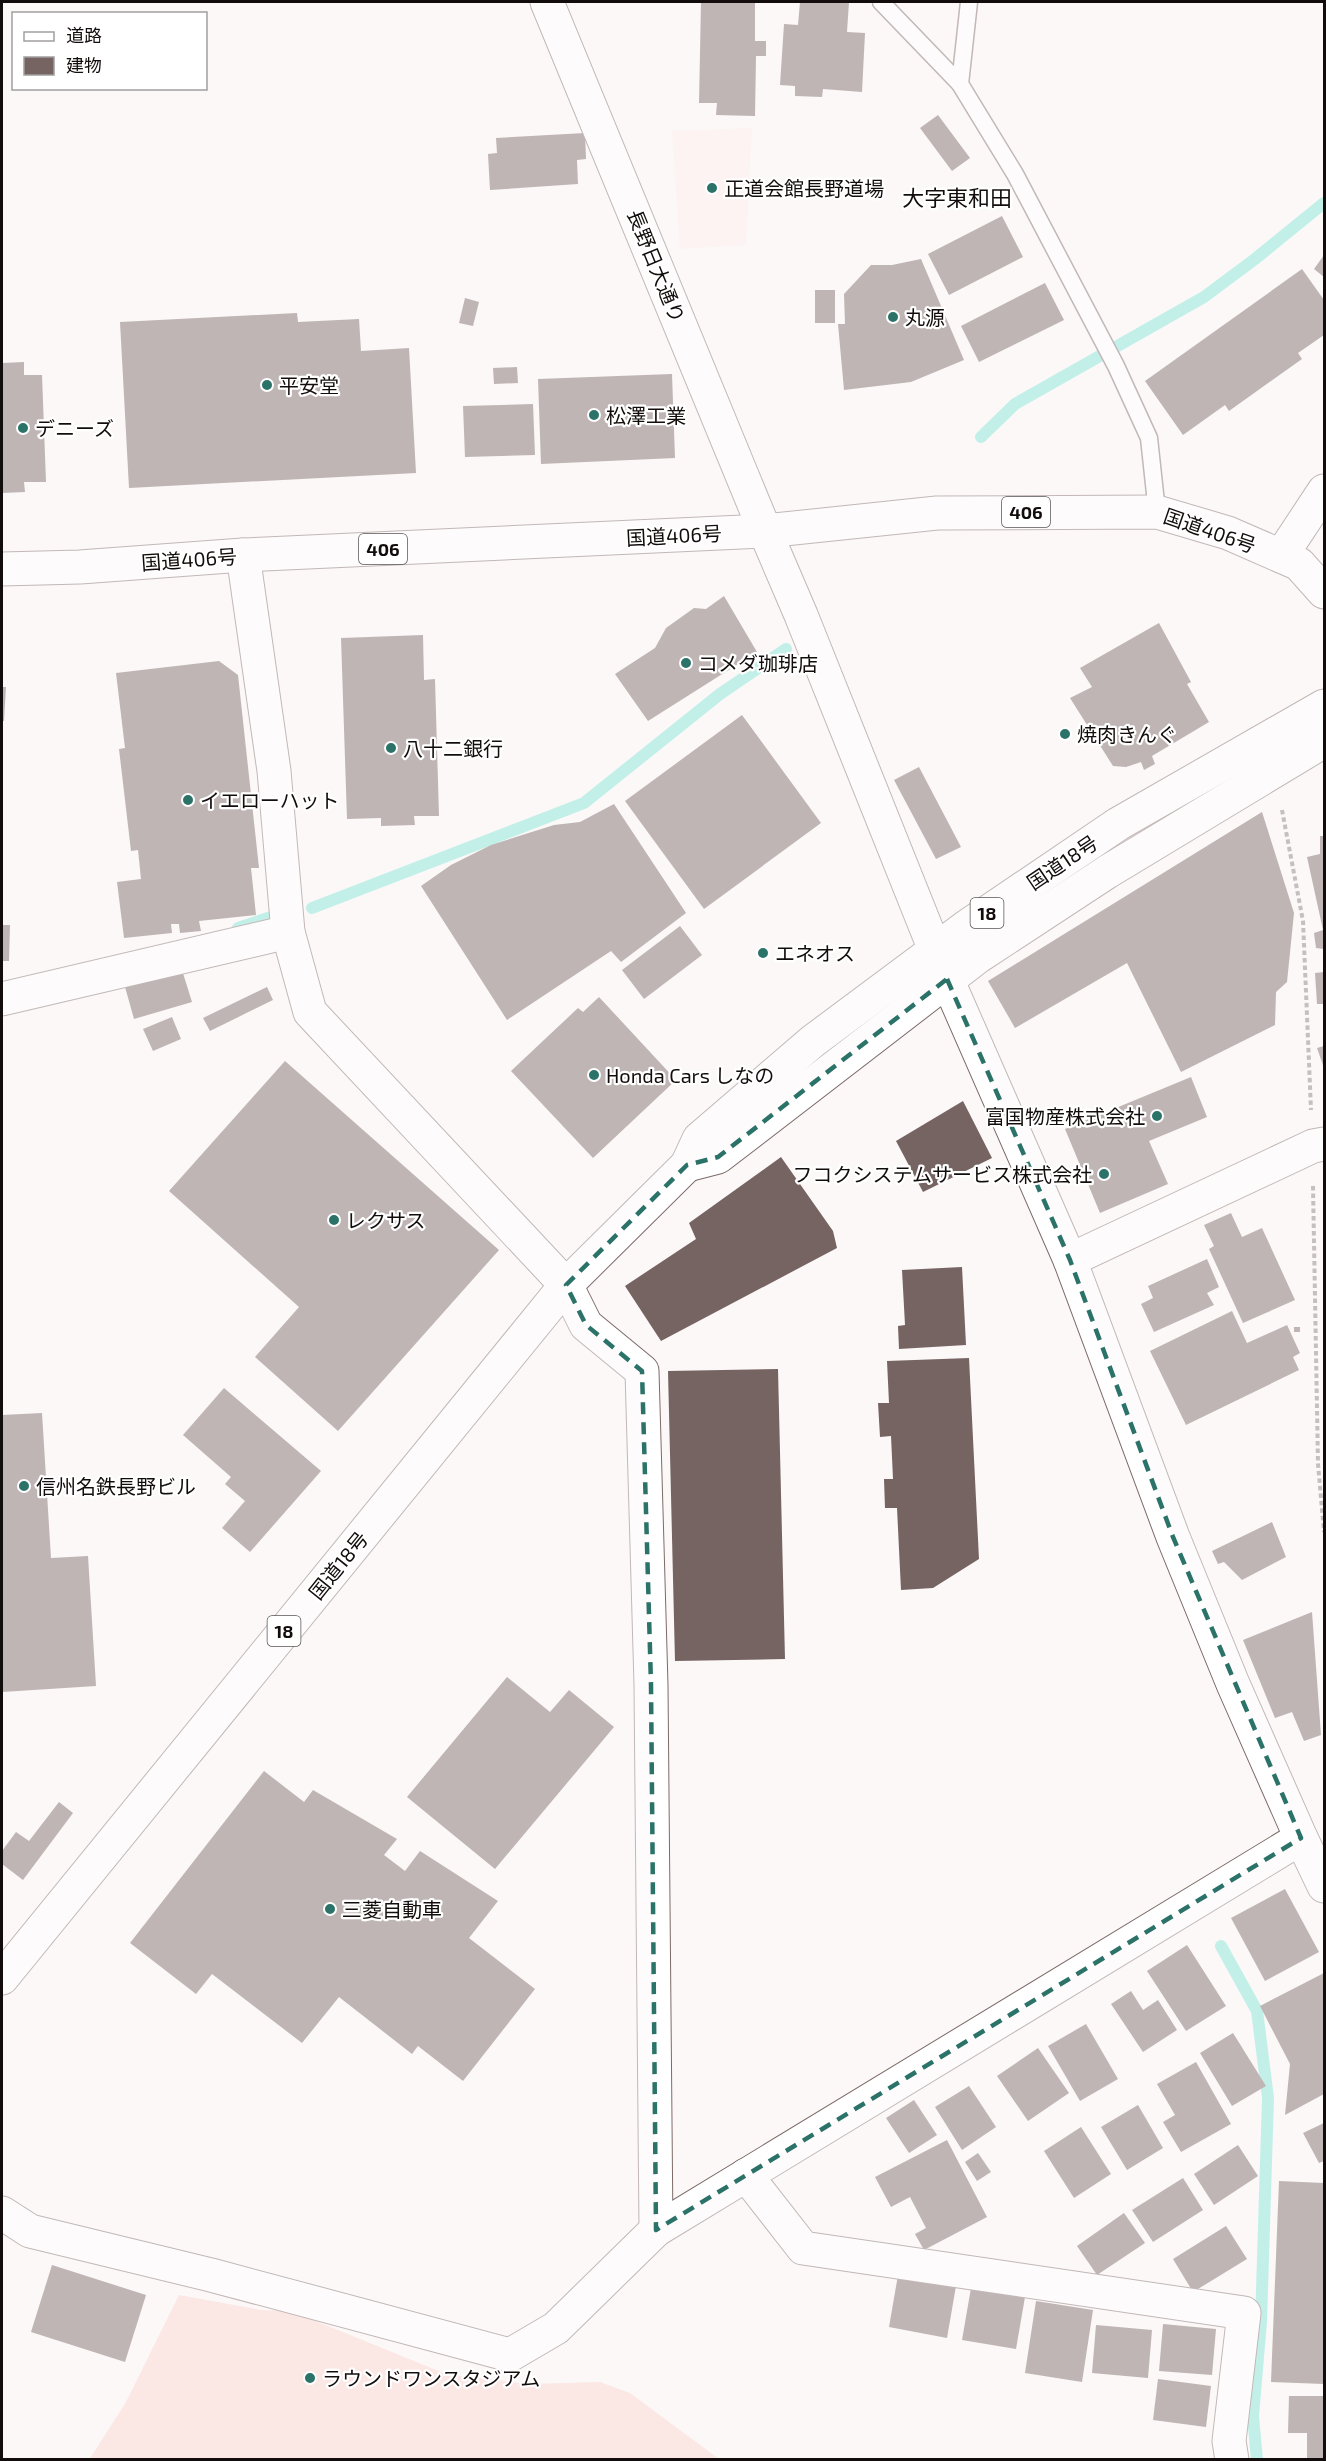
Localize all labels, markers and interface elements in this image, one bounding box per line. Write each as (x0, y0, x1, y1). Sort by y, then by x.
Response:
legend (12, 12, 207, 90)
text: 道路 (66, 24, 102, 46)
text: 建物 (66, 54, 102, 76)
place label: 正道会館長野道場 (724, 176, 884, 200)
marker: 正道会館長野道場 (705, 181, 719, 195)
district label: 大字東和田 (902, 184, 1012, 210)
street label: 長野日大通り (623, 206, 691, 326)
place label: 丸源 (905, 305, 945, 329)
marker: 丸源 (886, 310, 900, 324)
place label: 平安堂 (279, 373, 339, 397)
marker: 平安堂 (260, 378, 274, 392)
place label: 松澤工業 (606, 403, 686, 427)
marker: 松澤工業 (587, 408, 601, 422)
place label: デニーズ (35, 416, 114, 440)
marker: デニーズ (16, 421, 30, 435)
road number: 406 (1002, 497, 1050, 527)
street label: 国道406号 (1161, 503, 1259, 557)
street label: 国道406号 (626, 521, 722, 549)
road number: 406 (359, 534, 407, 564)
street label: 国道406号 (140, 544, 238, 574)
place label: コメダ珈琲店 (698, 651, 818, 675)
marker: コメダ珈琲店 (679, 656, 693, 670)
place label: 焼肉きんぐ (1077, 722, 1177, 746)
marker: 焼肉きんぐ (1058, 727, 1072, 741)
place label: 八十二銀行 (403, 736, 503, 760)
marker: 八十二銀行 (384, 741, 398, 755)
place label: イエローハット (200, 788, 339, 812)
marker: イエローハット (181, 793, 195, 807)
street label: 国道18号 (1022, 830, 1102, 894)
road number: 18 (970, 898, 1004, 928)
place label: エネオス (775, 941, 855, 965)
marker: エネオス (756, 946, 770, 960)
place label: Honda Cars しなの (606, 1063, 774, 1087)
marker: Honda Cars しなの (587, 1068, 601, 1082)
place label: 富国物産株式会社 (985, 1104, 1145, 1128)
marker: 富国物産株式会社 (1150, 1109, 1164, 1123)
place label: フコクシステムサービス株式会社 (793, 1162, 1092, 1186)
marker: フコクシステムサービス株式会社 (1097, 1167, 1111, 1181)
place label: レクサス (346, 1208, 426, 1232)
marker: レクサス (327, 1213, 341, 1227)
place label: 信州名鉄長野ビル (36, 1474, 196, 1498)
marker: 信州名鉄長野ビル (17, 1479, 31, 1493)
street label: 国道18号 (303, 1526, 373, 1604)
road number: 18 (268, 1616, 300, 1646)
place label: 三菱自動車 (342, 1897, 442, 1921)
marker: 三菱自動車 (323, 1902, 337, 1916)
place label: ラウンドワンスタジアム (322, 2366, 540, 2390)
marker: ラウンドワンスタジアム (303, 2371, 317, 2385)

